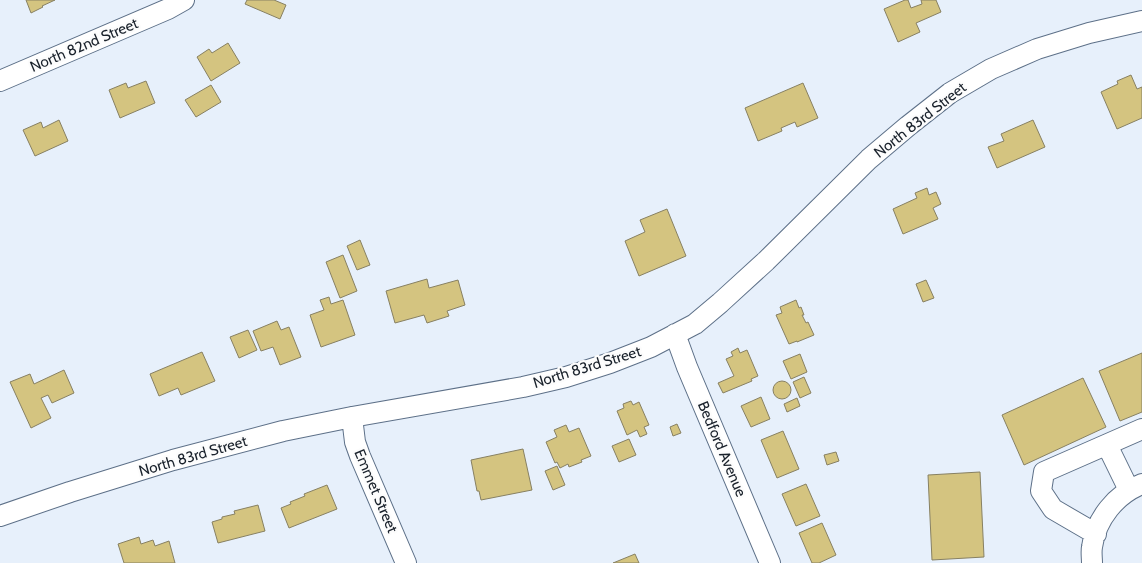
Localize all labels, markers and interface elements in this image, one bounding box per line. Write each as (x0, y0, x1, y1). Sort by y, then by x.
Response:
street label: North 82nd Street (27, 14, 141, 76)
street label: North 83rd Street (870, 78, 970, 162)
street label: North 83rd Street (531, 342, 643, 392)
street label: Bedford Avenue (694, 399, 750, 500)
street label: North 83rd Street (137, 432, 249, 480)
street label: Emmet Street (350, 446, 402, 536)

